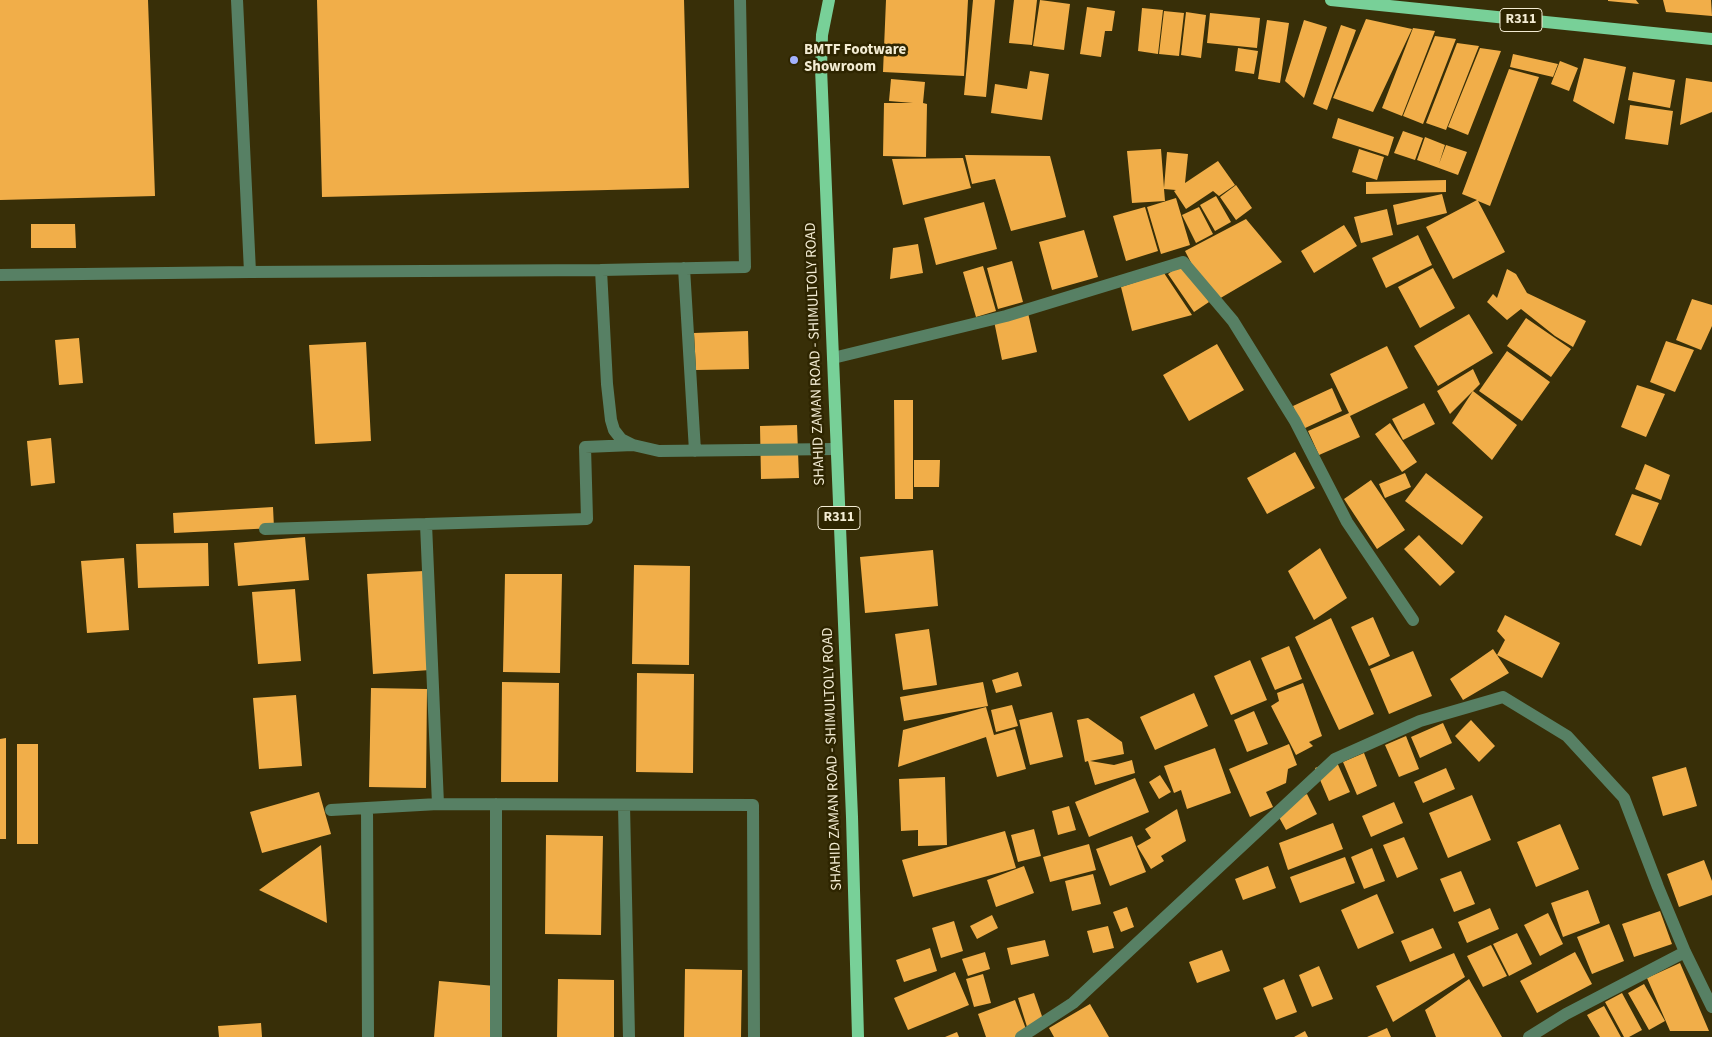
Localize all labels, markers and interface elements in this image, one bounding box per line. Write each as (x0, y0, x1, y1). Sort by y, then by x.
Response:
road number: R311 (1500, 8, 1542, 32)
place label: BMTF Footware Showroom (804, 42, 906, 77)
marker: BMTF Footware Showroom (788, 54, 800, 66)
street label: SHAHID ZAMAN ROAD - SHIMULTOLY ROAD (802, 222, 830, 486)
road number: R311 (818, 506, 860, 530)
street label: SHAHID ZAMAN ROAD - SHIMULTOLY ROAD (819, 627, 847, 891)

